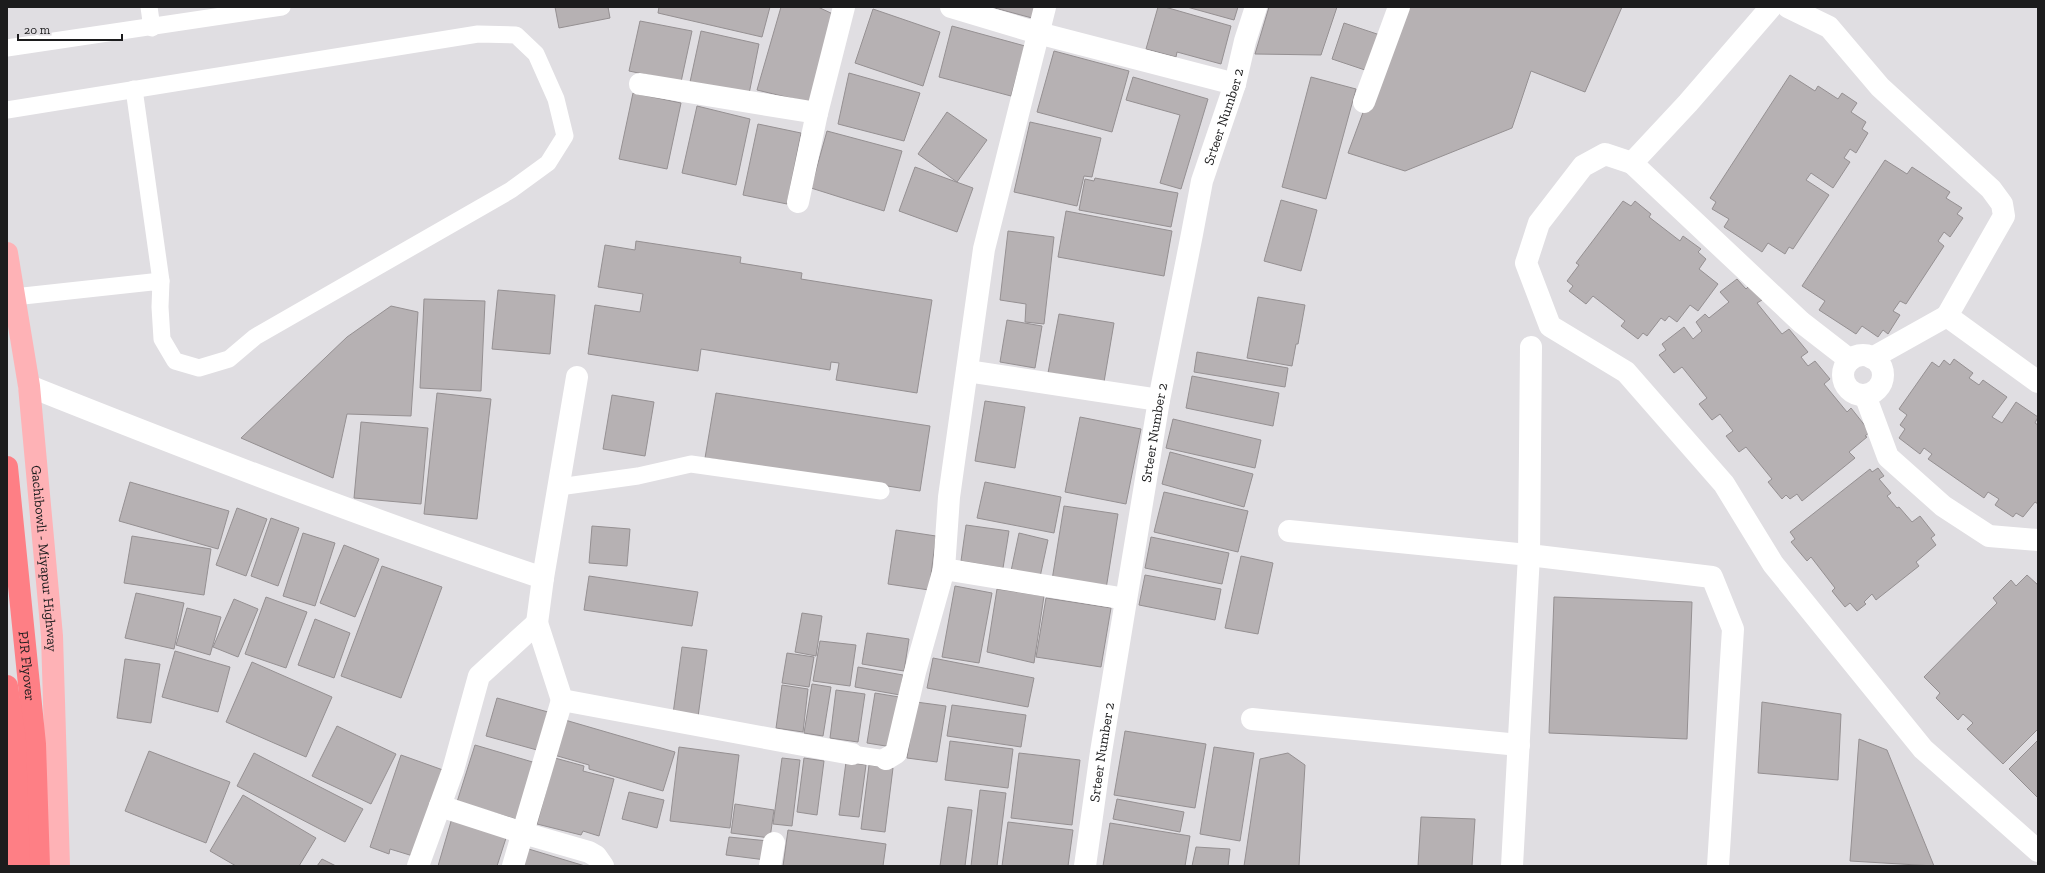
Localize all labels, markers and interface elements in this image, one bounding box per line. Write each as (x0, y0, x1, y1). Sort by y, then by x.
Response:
scale bar (18, 16, 122, 42)
text: 20 m (24, 23, 51, 37)
street label: Srteer Number 2 (1200, 67, 1247, 167)
street label: Srteer Number 2 (1138, 381, 1171, 484)
street label: Gachibowli - Miyapur Highway (27, 464, 61, 653)
street label: PJR Flyover (15, 630, 39, 702)
street label: Srteer Number 2 (1086, 701, 1118, 803)

